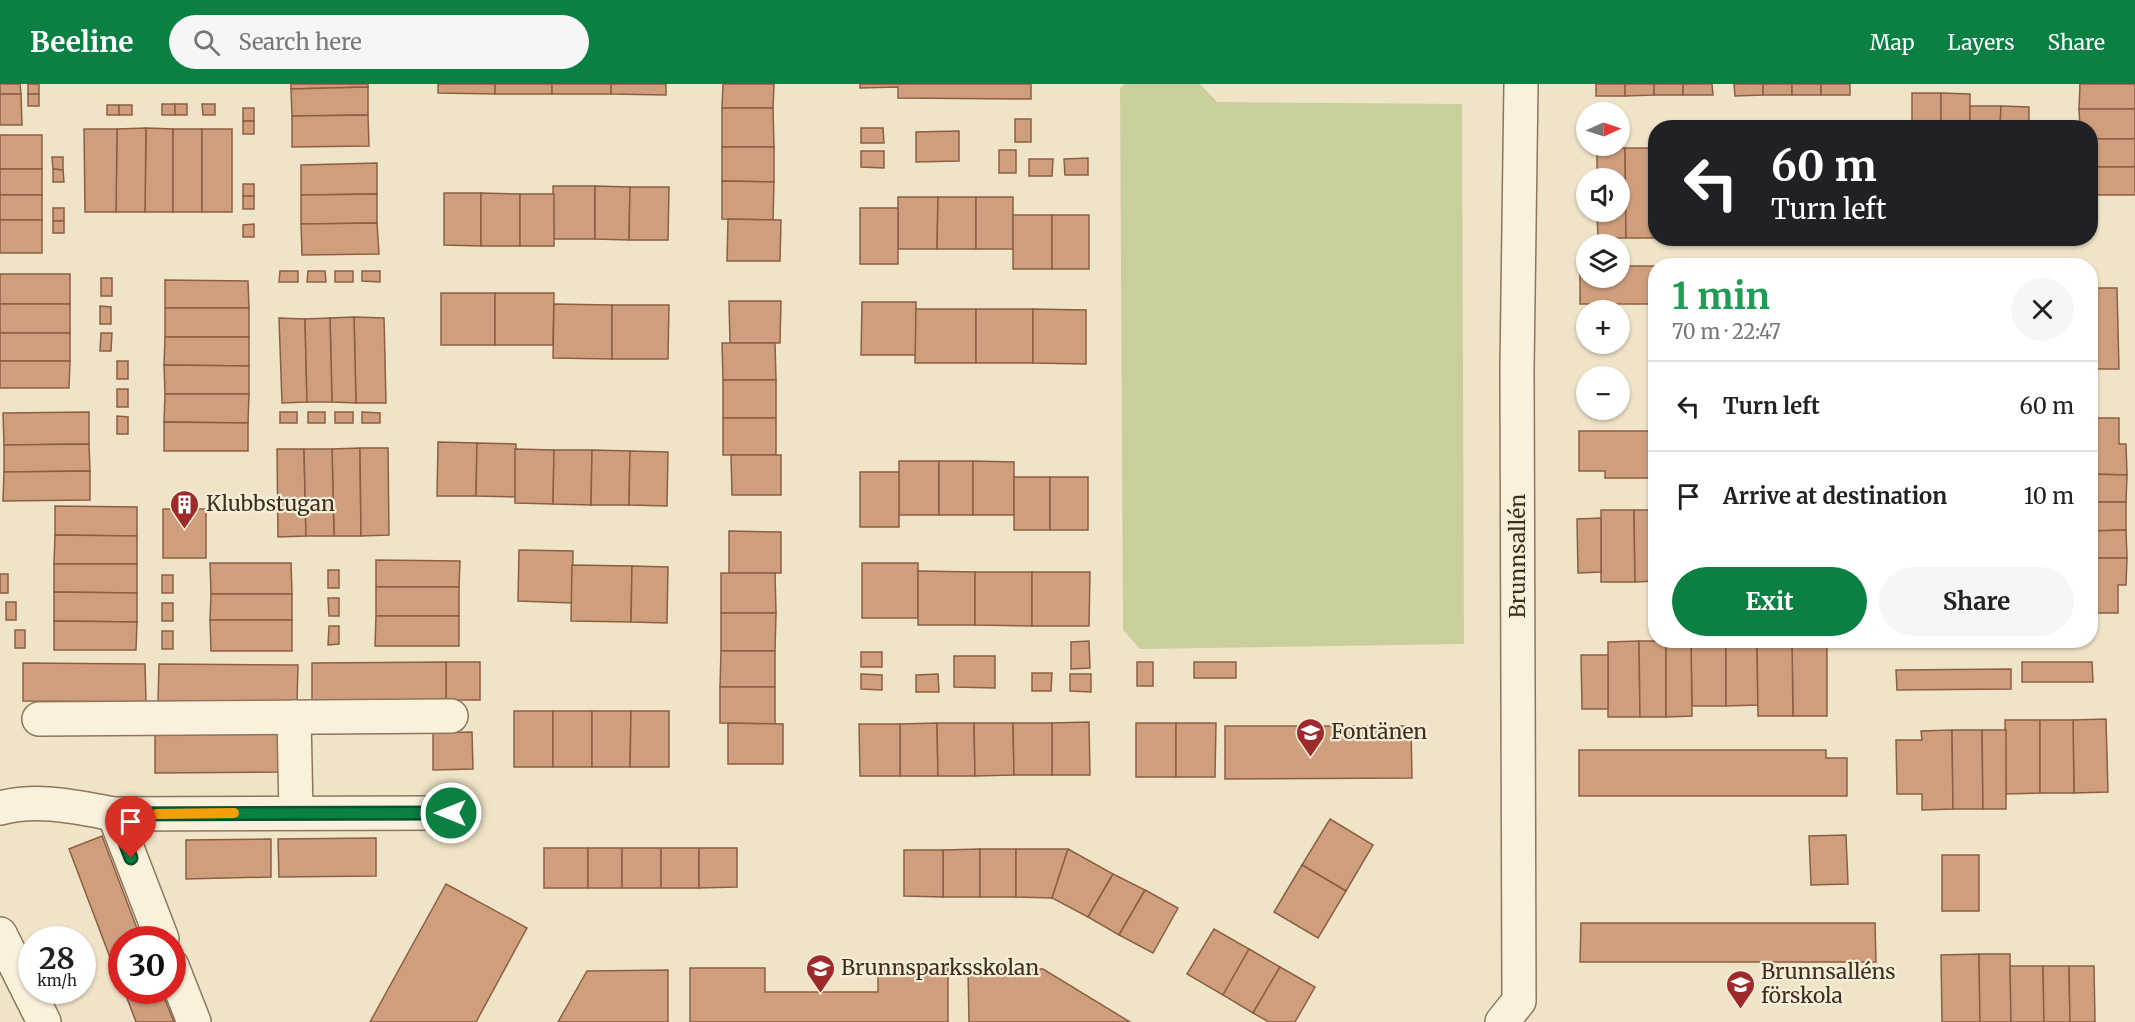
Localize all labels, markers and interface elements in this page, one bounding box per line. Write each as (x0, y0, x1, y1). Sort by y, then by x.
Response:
search box (169, 15, 589, 69)
text: Beeline (30, 24, 133, 60)
icon: search (190, 26, 223, 59)
text: Search here (238, 28, 362, 56)
text: Map (1870, 29, 1915, 56)
text: Layers (1948, 29, 2015, 56)
text: Share (2048, 29, 2105, 56)
north arrow (1576, 102, 1630, 156)
map controls (1576, 102, 1630, 420)
text: 60 m (1771, 140, 1877, 192)
icon: left (1672, 144, 1750, 222)
button: sound (1576, 168, 1630, 222)
text: Turn left (1771, 192, 1886, 226)
button: layers (1576, 234, 1630, 288)
text: 1 min (1672, 274, 1770, 319)
button: close (2011, 278, 2074, 341)
button: + (1576, 300, 1630, 354)
text: 70 m · 22:47 (1672, 319, 1781, 344)
button: − (1576, 366, 1630, 420)
icon: left (1672, 390, 1705, 423)
text: Turn left (1723, 392, 1820, 420)
text: 60 m (2020, 392, 2074, 420)
icon: arrive (1672, 480, 1705, 513)
text: Arrive at destination (1723, 482, 1947, 510)
text: 10 m (2024, 482, 2074, 510)
building icon: Klubbstugan (169, 488, 201, 530)
place label: Klubbstugan (206, 490, 335, 517)
street label: Brunnsallén (1504, 494, 1531, 618)
button: Exit (1672, 567, 1867, 636)
button: Share (1879, 567, 2074, 636)
school or university icon: Fontänen (1294, 716, 1326, 758)
place label: Fontänen (1331, 718, 1427, 745)
position arrow (419, 781, 483, 845)
pin (105, 796, 156, 858)
icon: arrive (114, 805, 147, 838)
speed limit sign: 30 (108, 926, 186, 1004)
text: 28 (39, 939, 75, 977)
school or university icon: Brunnsparksskolan (804, 952, 836, 994)
place label: Brunnsparksskolan (841, 954, 1039, 981)
place label: Brunnsalléns förskola (1761, 958, 1896, 1009)
school or university icon: Brunnsalléns förskola (1724, 968, 1756, 1010)
text: km/h (37, 971, 77, 990)

